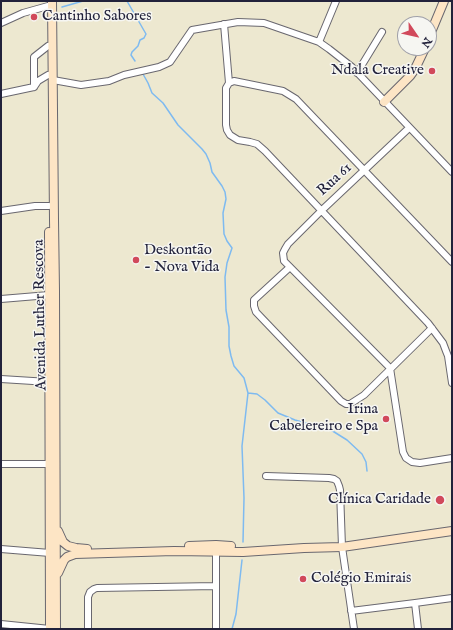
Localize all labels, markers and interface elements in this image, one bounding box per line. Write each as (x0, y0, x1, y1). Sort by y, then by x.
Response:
place label: Cantinho Sabores (42, 8, 151, 26)
marker: Cantinho Sabores (29, 12, 39, 22)
north arrow (397, 16, 437, 56)
text: N (418, 34, 435, 50)
place label: Ndala Creative (331, 62, 424, 80)
marker: Ndala Creative (427, 66, 437, 76)
street label: Rua 61 (314, 160, 356, 200)
street label: Avenida Luther Rescova (31, 239, 51, 391)
place label: Deskontão - Nova Vida (144, 242, 219, 277)
marker: Deskontão - Nova Vida (131, 255, 141, 265)
place label: Irina Cabelereiro e Spa (269, 401, 378, 436)
marker: Irina Cabelereiro e Spa (381, 414, 391, 424)
place label: Clínica Caridade (328, 491, 431, 509)
marker: Clínica Caridade (434, 494, 446, 506)
place label: Colégio Emirais (311, 570, 411, 588)
marker: Colégio Emirais (298, 574, 308, 584)

